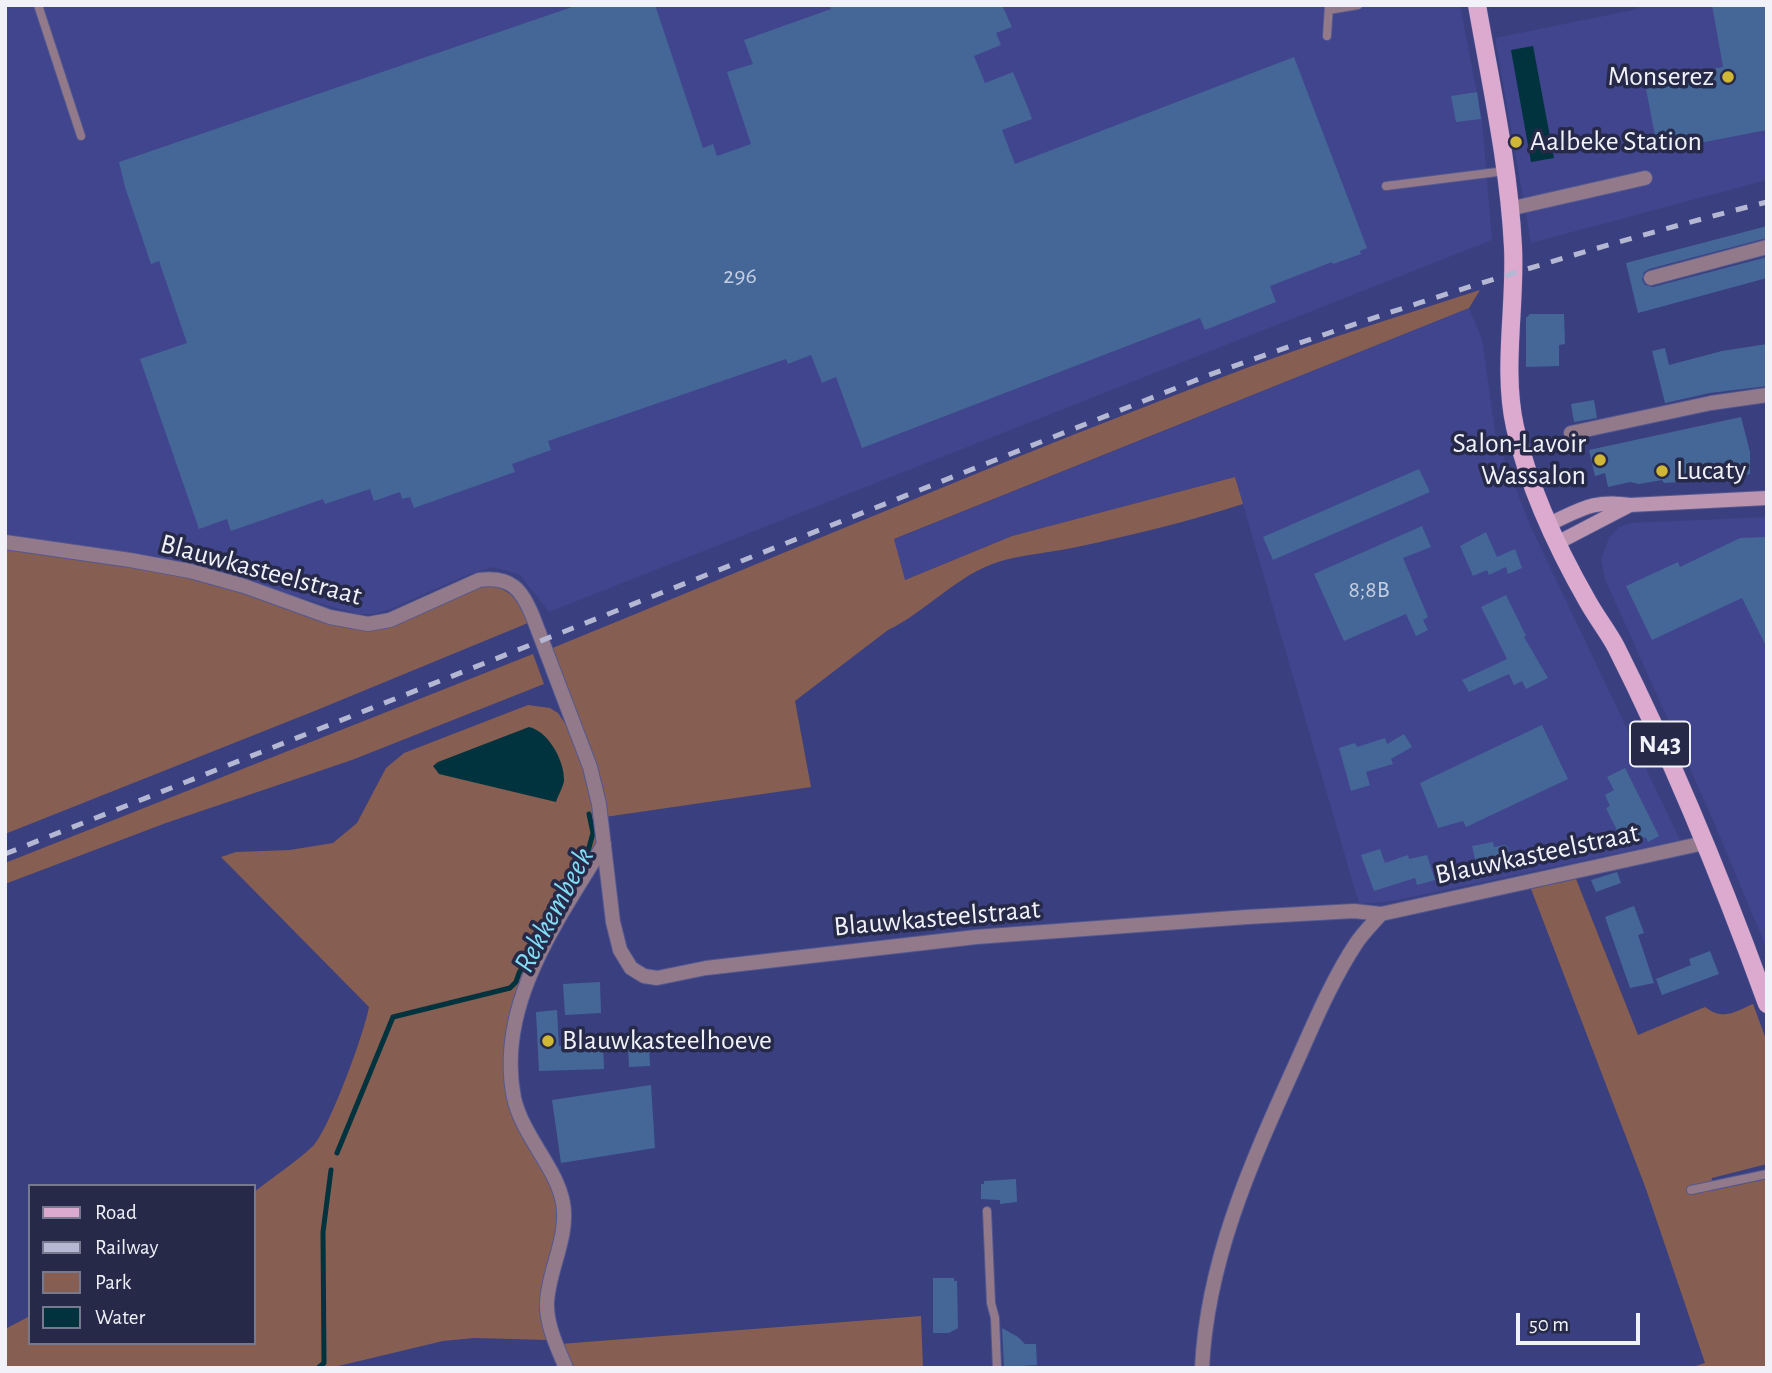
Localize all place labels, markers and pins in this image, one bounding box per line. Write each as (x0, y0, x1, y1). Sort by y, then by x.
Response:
place label: Monserez (1608, 60, 1714, 94)
marker: Monserez (1720, 69, 1736, 85)
place label: Aalbeke Station (1530, 125, 1702, 159)
marker: Aalbeke Station (1508, 134, 1524, 150)
place label: Salon-Lavoir Wassalon (1453, 427, 1586, 493)
marker: Salon-Lavoir Wassalon (1592, 452, 1608, 468)
place label: Lucaty (1676, 454, 1746, 488)
marker: Lucaty (1654, 463, 1670, 479)
place label: Blauwkasteelhoeve (562, 1024, 772, 1058)
marker: Blauwkasteelhoeve (540, 1033, 556, 1049)

